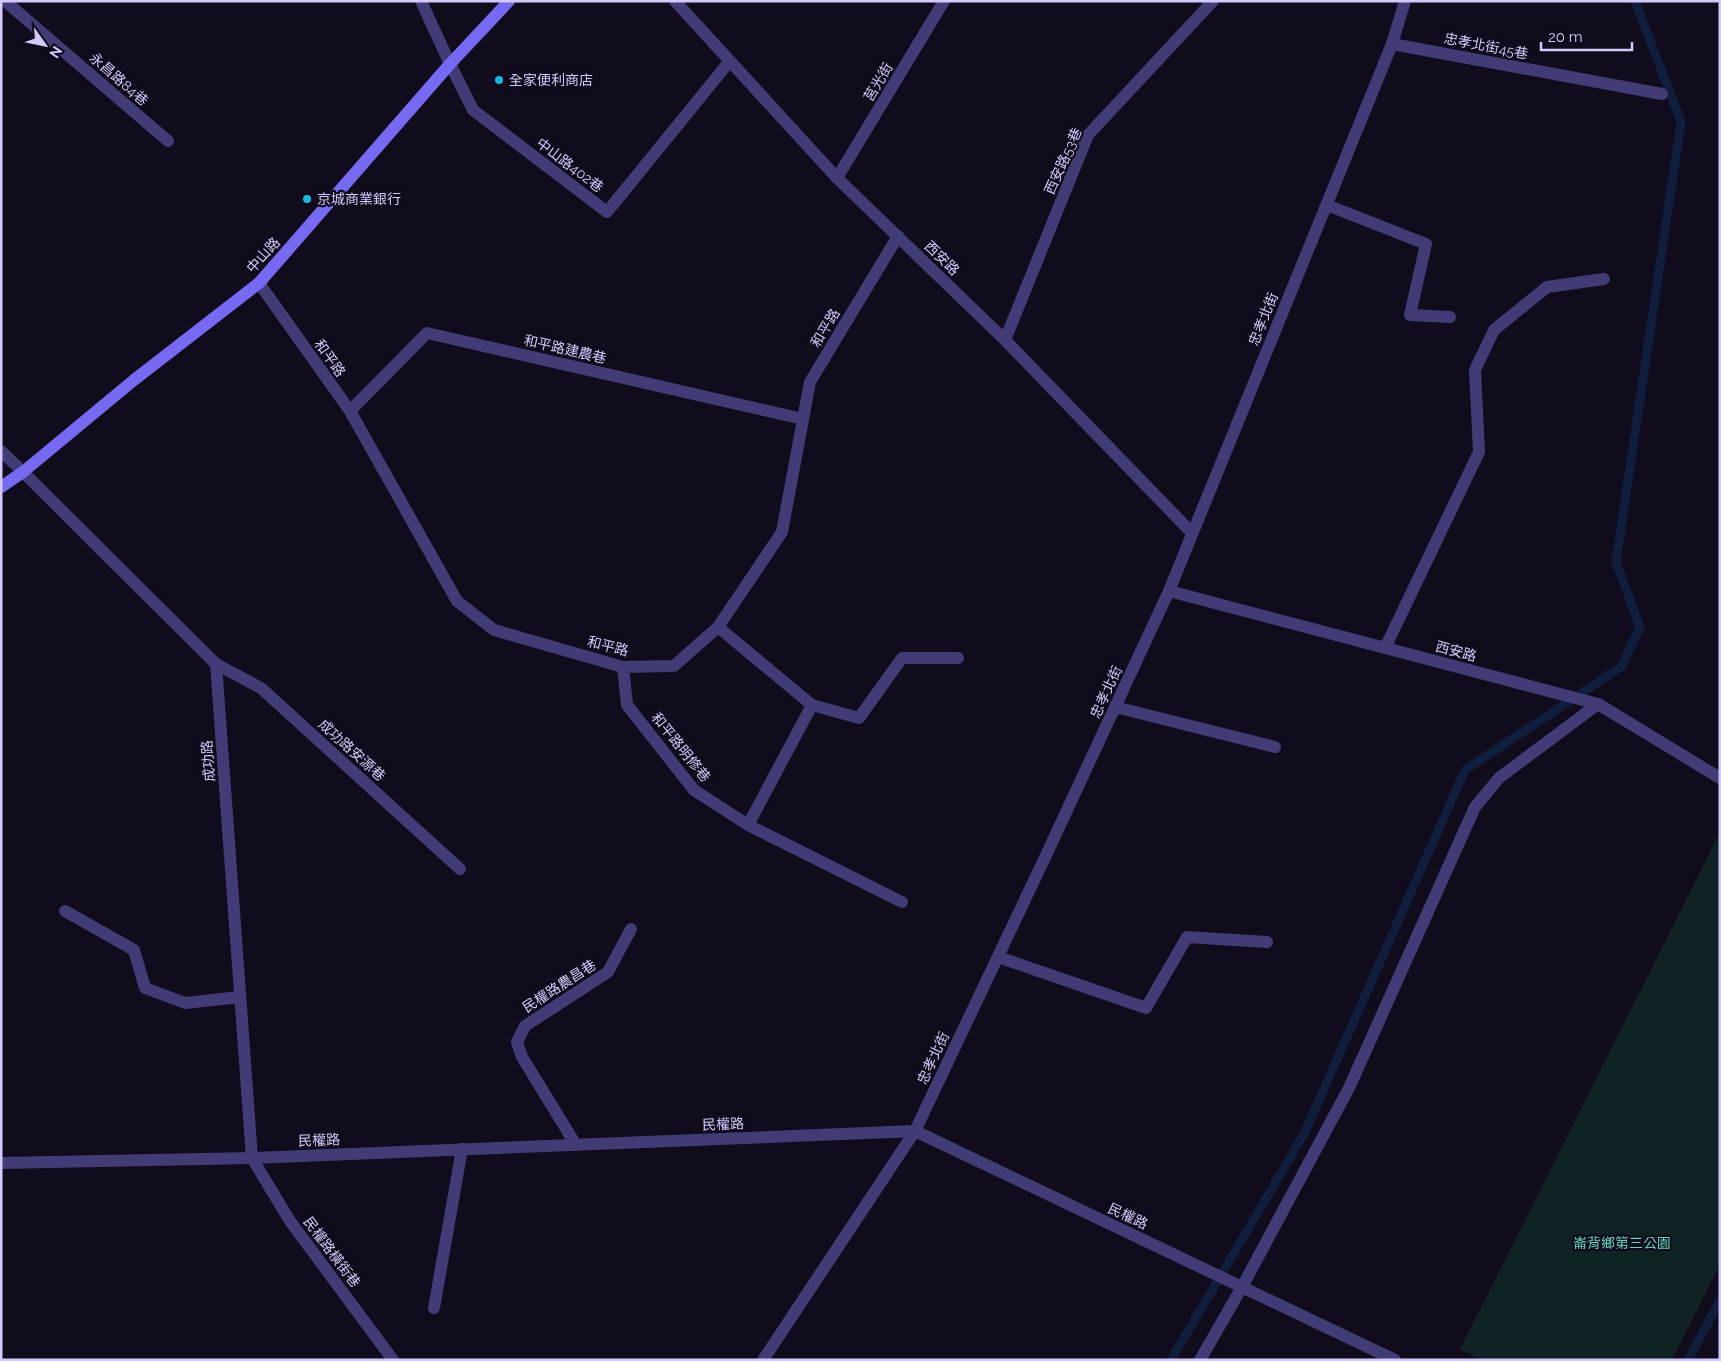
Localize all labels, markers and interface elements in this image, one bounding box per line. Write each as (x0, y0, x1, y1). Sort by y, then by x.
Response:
north arrow (20, 20, 70, 70)
scale bar (1541, 20, 1632, 52)
text: 20 m (1548, 28, 1583, 46)
street label: 忠孝北街45巷 (1443, 30, 1529, 62)
text: N (46, 43, 66, 61)
street label: 永昌路84巷 (87, 49, 151, 109)
street label: 莒光街 (860, 60, 896, 104)
place label: 全家便利商店 (509, 72, 593, 88)
marker: 全家便利商店 (493, 74, 505, 86)
street label: 西安路53巷 (1041, 125, 1085, 197)
street label: 中山路402巷 (533, 135, 607, 195)
place label: 京城商業銀行 (317, 191, 401, 207)
marker: 京城商業銀行 (301, 193, 313, 205)
street label: 中山路 (243, 234, 283, 276)
street label: 西安路 (921, 238, 963, 278)
street label: 忠孝北街 (1245, 290, 1281, 348)
street label: 和平路 (807, 306, 843, 350)
street label: 和平路建農巷 (522, 332, 608, 366)
street label: 和平路 (311, 336, 349, 380)
street label: 和平路 (586, 633, 630, 659)
street label: 西安路 (1434, 638, 1478, 664)
street label: 忠孝北街 (1087, 663, 1125, 721)
street label: 和平路明修巷 (648, 709, 714, 785)
street label: 成功路安源巷 (315, 716, 389, 784)
street label: 成功路 (199, 739, 217, 783)
street label: 民權路農昌巷 (519, 956, 599, 1016)
street label: 忠孝北街 (914, 1029, 952, 1087)
street label: 民權路 (702, 1115, 744, 1133)
street label: 民權路 (298, 1131, 340, 1149)
street label: 民權路 (1106, 1200, 1150, 1232)
street label: 民權路橫街巷 (300, 1214, 364, 1290)
park label: 崙背鄉第三公園 (1573, 1235, 1671, 1251)

